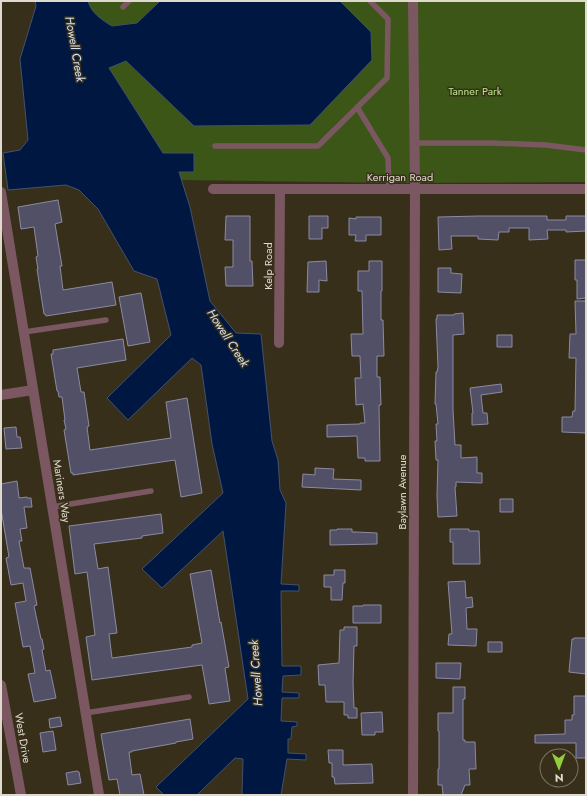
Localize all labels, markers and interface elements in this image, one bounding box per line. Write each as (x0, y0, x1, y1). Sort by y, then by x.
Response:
water label: Howell Creek (60, 15, 90, 84)
park label: Tanner Park (448, 83, 502, 99)
street label: Kerrigan Road (367, 169, 433, 185)
street label: Kelp Road (260, 242, 276, 290)
water label: Howell Creek (202, 305, 254, 371)
street label: Baylawn Avenue (394, 454, 410, 529)
street label: Mariners Way (49, 458, 75, 524)
water label: Howell Creek (245, 639, 267, 707)
street label: West Drive (11, 712, 35, 765)
north arrow (539, 748, 579, 788)
text: N (555, 770, 564, 786)

